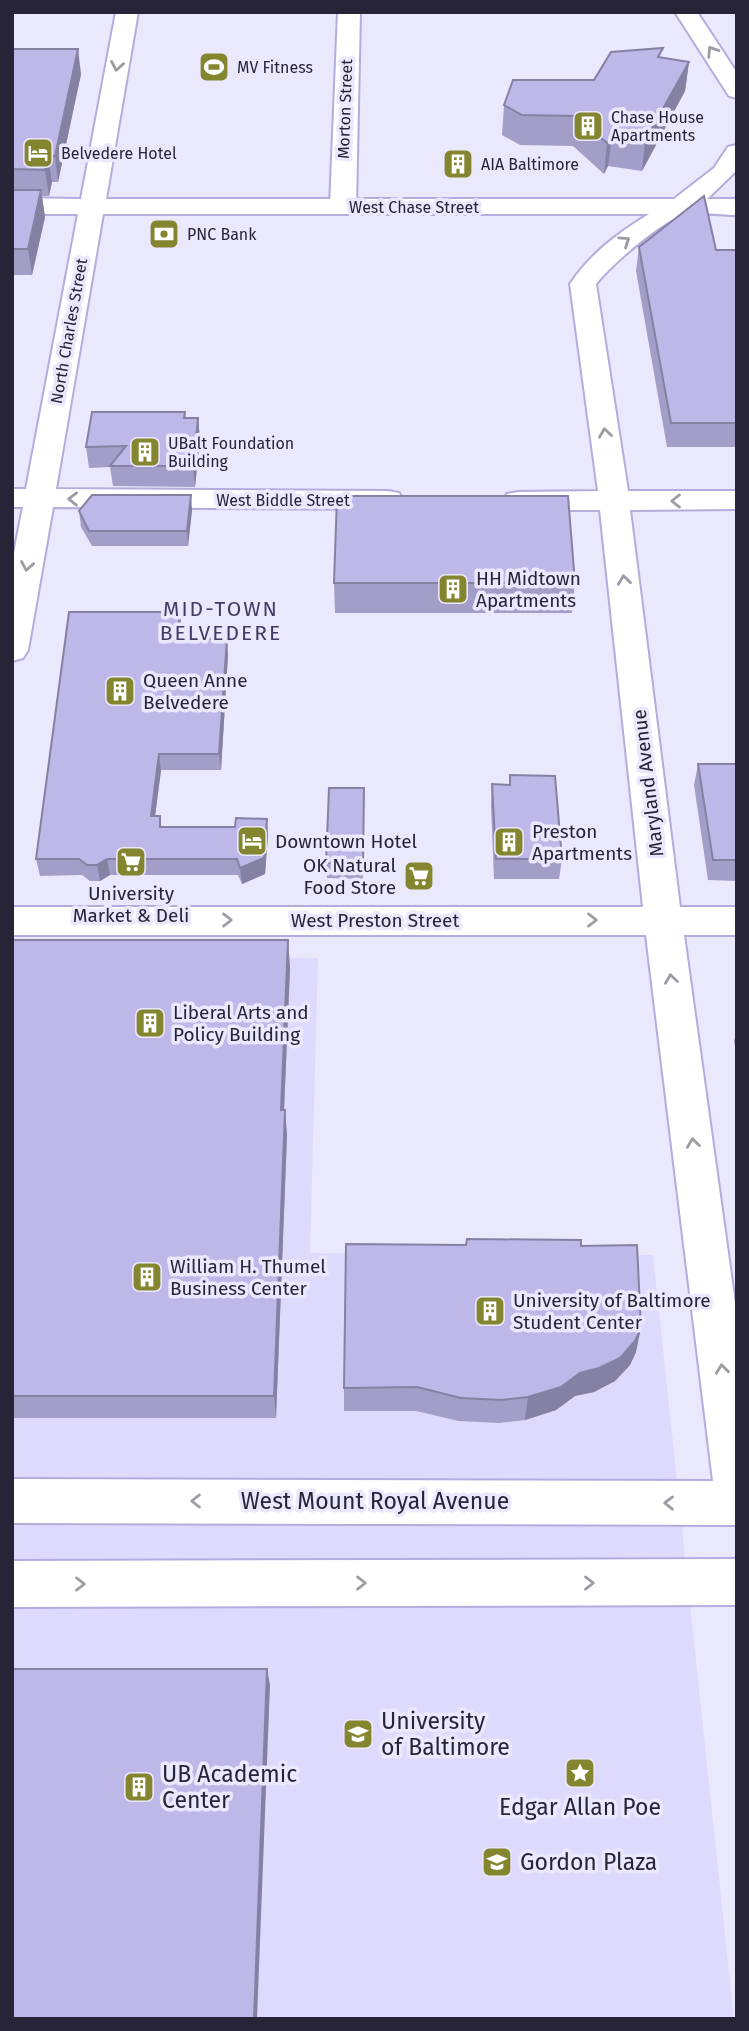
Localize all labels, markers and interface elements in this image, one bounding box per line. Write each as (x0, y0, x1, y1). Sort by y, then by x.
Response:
one-way arrow (707, 46, 720, 59)
sports icon: MV Fitness (197, 50, 231, 84)
place label: MV Fitness (237, 58, 313, 77)
street label: Morton Street (334, 59, 356, 159)
one-way arrow (110, 60, 125, 72)
place label: Chase House Apartments (611, 108, 704, 145)
building icon: Chase House Apartments (571, 109, 605, 143)
hotel icon: Belvedere Hotel (21, 136, 55, 170)
place label: Belvedere Hotel (61, 144, 177, 163)
building icon: AIA Baltimore (441, 147, 475, 181)
place label: AIA Baltimore (481, 155, 579, 174)
street label: West Chase Street (349, 198, 479, 217)
bank icon: PNC Bank (147, 217, 181, 251)
place label: PNC Bank (187, 225, 257, 244)
one-way arrow (617, 237, 630, 249)
street label: North Charles Street (47, 257, 91, 405)
one-way arrow (598, 427, 613, 439)
place label: UBalt Foundation Building (168, 434, 294, 471)
building icon: UBalt Foundation Building (128, 435, 162, 469)
one-way arrow (67, 491, 78, 507)
street label: West Biddle Street (216, 491, 350, 510)
one-way arrow (670, 493, 681, 508)
one-way arrow (20, 560, 35, 572)
place label: HH Midtown Apartments (476, 567, 581, 612)
building icon: HH Midtown Apartments (436, 572, 470, 606)
one-way arrow (616, 574, 631, 586)
district label: MID-TOWN BELVEDERE (160, 596, 282, 646)
place label: Queen Anne Belvedere (143, 669, 248, 714)
building icon: Queen Anne Belvedere (103, 674, 137, 708)
street label: Maryland Avenue (628, 708, 668, 858)
place label: Preston Apartments (532, 820, 632, 865)
hotel icon: Downtown Hotel (235, 824, 269, 858)
building icon: Preston Apartments (492, 825, 526, 859)
place label: Downtown Hotel (275, 830, 417, 853)
supermarket icon: University Market & Deli (114, 845, 148, 879)
place label: OK Natural Food Store (303, 854, 396, 899)
supermarket icon: OK Natural Food Store (402, 859, 436, 893)
place label: University Market & Deli (73, 882, 189, 927)
street label: West Preston Street (291, 909, 459, 932)
one-way arrow (223, 912, 233, 928)
one-way arrow (587, 912, 597, 928)
one-way arrow (664, 973, 679, 985)
place label: Liberal Arts and Policy Building (173, 1001, 309, 1046)
building icon: Liberal Arts and Policy Building (133, 1006, 167, 1040)
one-way arrow (686, 1137, 701, 1149)
place label: William H. Thumel Business Center (170, 1255, 326, 1300)
building icon: William H. Thumel Business Center (130, 1260, 164, 1294)
place label: University of Baltimore Student Center (513, 1289, 711, 1334)
building icon: University of Baltimore Student Center (473, 1294, 507, 1328)
one-way arrow (714, 1363, 729, 1375)
street label: West Mount Royal Avenue (241, 1487, 509, 1515)
one-way arrow (190, 1493, 201, 1509)
one-way arrow (663, 1495, 673, 1511)
one-way arrow (356, 1575, 367, 1591)
one-way arrow (584, 1575, 594, 1591)
one-way arrow (76, 1576, 86, 1592)
place label: University of Baltimore (381, 1707, 510, 1761)
school or university icon: University of Baltimore (341, 1717, 375, 1751)
place icon: Edgar Allan Poe (563, 1756, 597, 1790)
place label: UB Academic Center (162, 1760, 297, 1814)
building icon: UB Academic Center (122, 1770, 156, 1804)
place label: Edgar Allan Poe (499, 1793, 661, 1821)
school or university icon: Gordon Plaza (480, 1845, 514, 1879)
place label: Gordon Plaza (520, 1848, 657, 1876)

